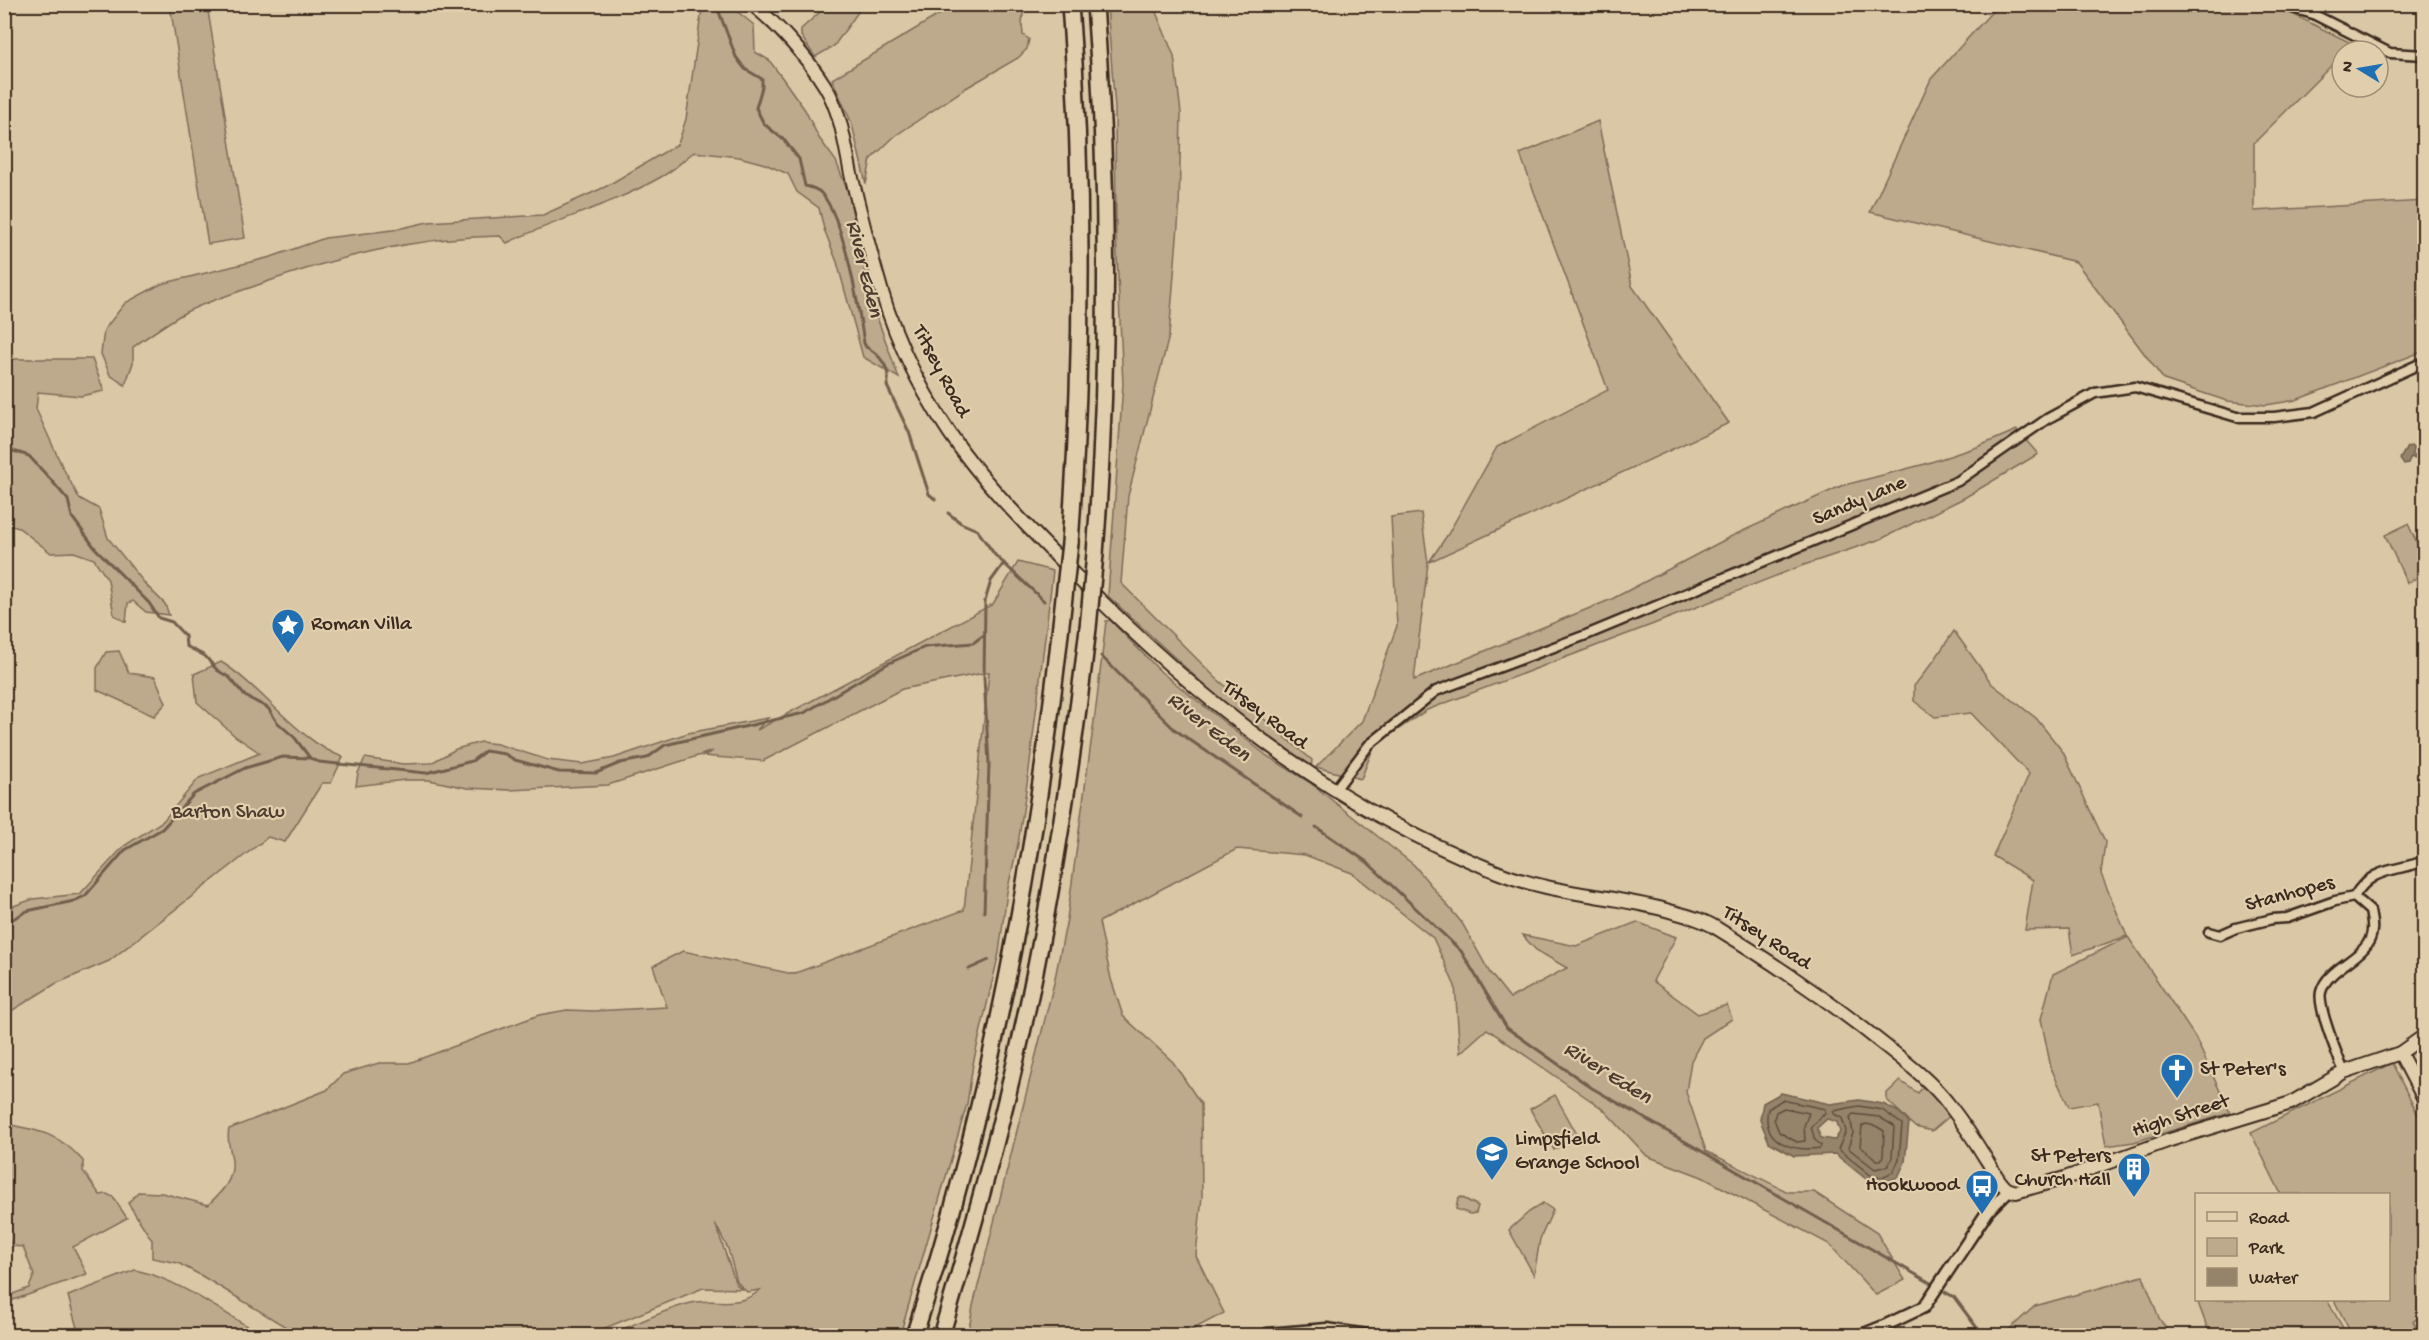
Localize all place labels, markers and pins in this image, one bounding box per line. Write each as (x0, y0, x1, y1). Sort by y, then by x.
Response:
place icon: Roman Villa (270, 607, 306, 654)
place label: Roman Villa (311, 613, 413, 638)
church icon: St Peter's (2159, 1052, 2195, 1099)
place label: St Peter's (2200, 1058, 2287, 1083)
place label: Limpsfield Grange School (1515, 1128, 1640, 1177)
school or university icon: Limpsfield Grange School (1474, 1134, 1510, 1181)
place label: St Peters Church Hall (2015, 1145, 2112, 1194)
building icon: St Peters Church Hall (2116, 1151, 2152, 1198)
bus stop icon: Hookwood (1964, 1168, 2000, 1215)
place label: Hookwood (1865, 1174, 1961, 1199)

